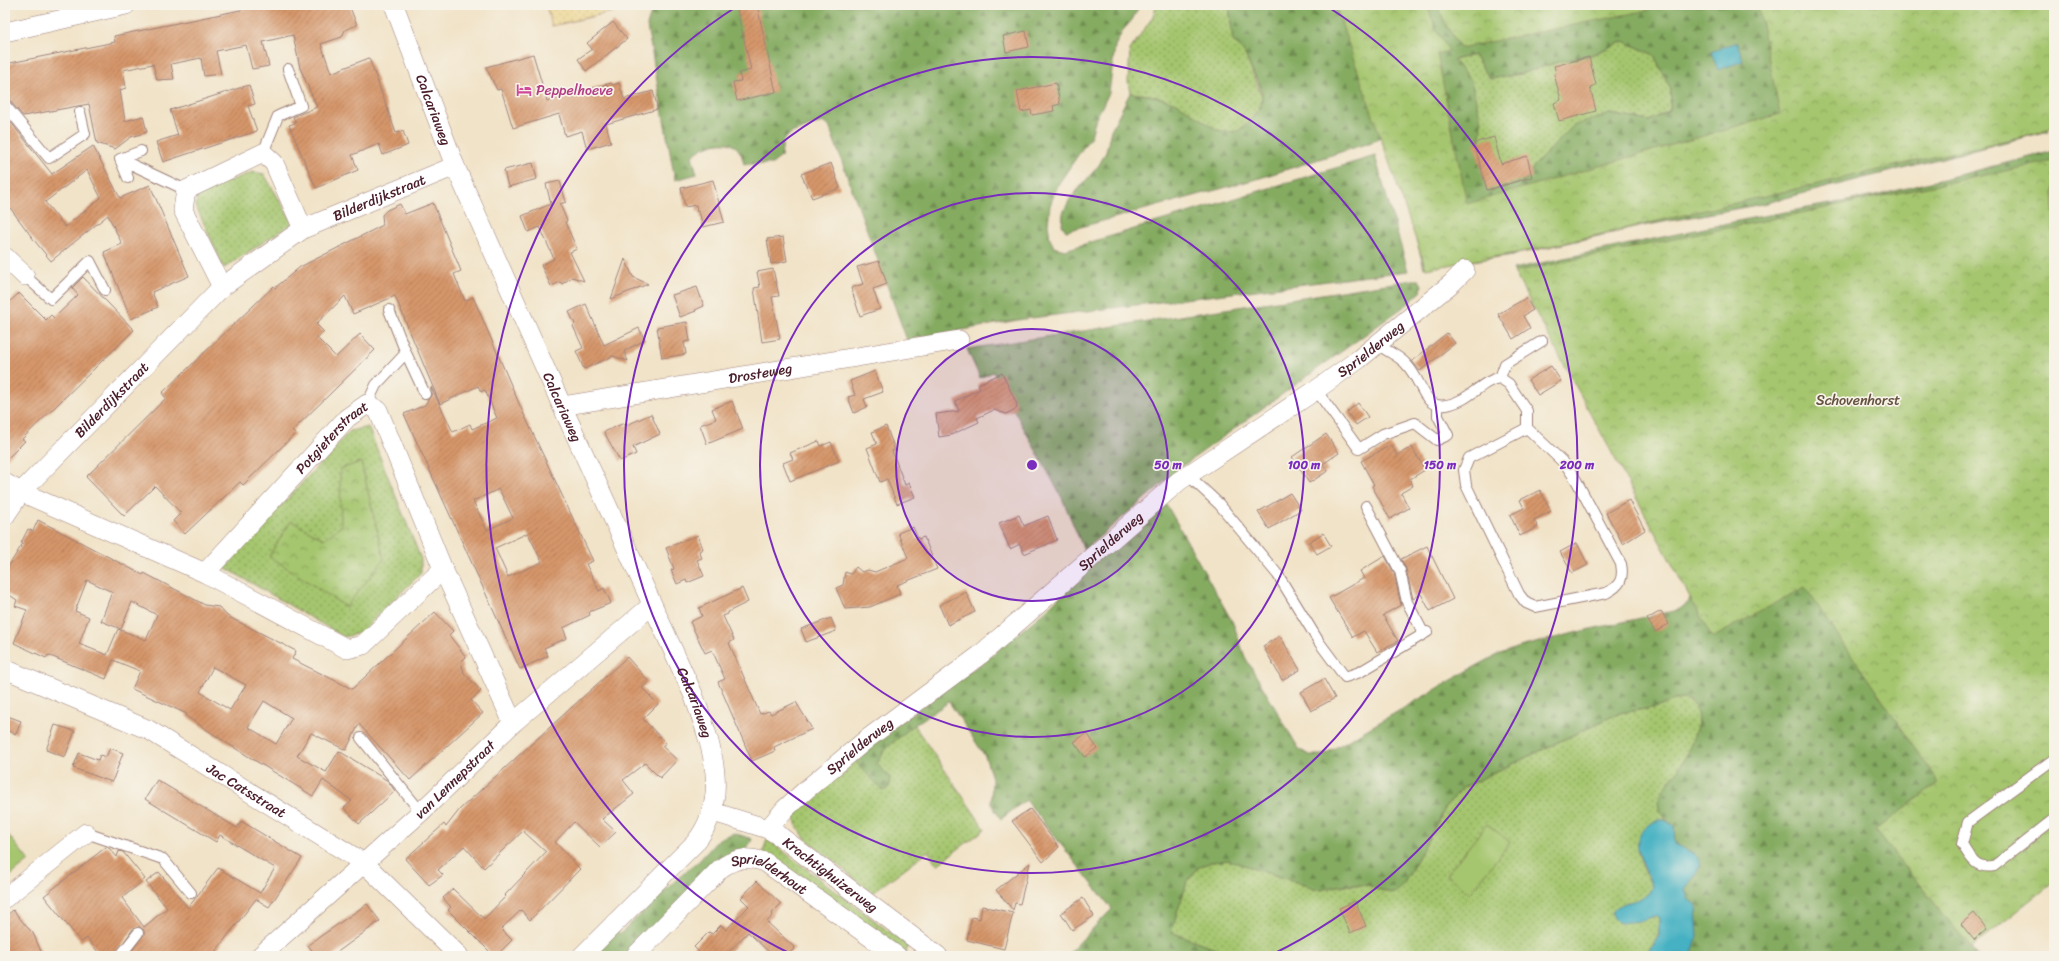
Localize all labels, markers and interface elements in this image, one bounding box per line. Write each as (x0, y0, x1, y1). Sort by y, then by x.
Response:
street label: Calcariaweg (408, 71, 458, 149)
place label: Peppelhoeve (536, 78, 613, 103)
hotel icon: Peppelhoeve (515, 81, 533, 99)
street label: Bilderdijkstraat (329, 167, 430, 228)
street label: Sprielderweg (1332, 314, 1410, 384)
street label: Bilderdijkstraat (68, 356, 155, 444)
street label: Drosteweg (727, 356, 794, 391)
street label: Calcariaweg (535, 368, 589, 446)
park label: Schovenhorst (1816, 388, 1900, 413)
street label: Potgieterstraat (289, 394, 374, 480)
text: 50 m (1154, 454, 1182, 476)
text: 100 m (1288, 454, 1321, 476)
text: 150 m (1424, 454, 1457, 476)
text: 200 m (1559, 454, 1595, 476)
centre of rings (1025, 458, 1039, 472)
street label: Sprielderweg (1072, 505, 1149, 577)
street label: Calcariaweg (669, 663, 719, 741)
street label: Sprielderweg (821, 711, 899, 781)
street label: van Lennepstraat (409, 733, 503, 825)
street label: Jac Catsstraat (200, 756, 291, 825)
street label: Krachtighuizerweg (777, 830, 883, 920)
street label: Sprielderhout (727, 847, 813, 902)

